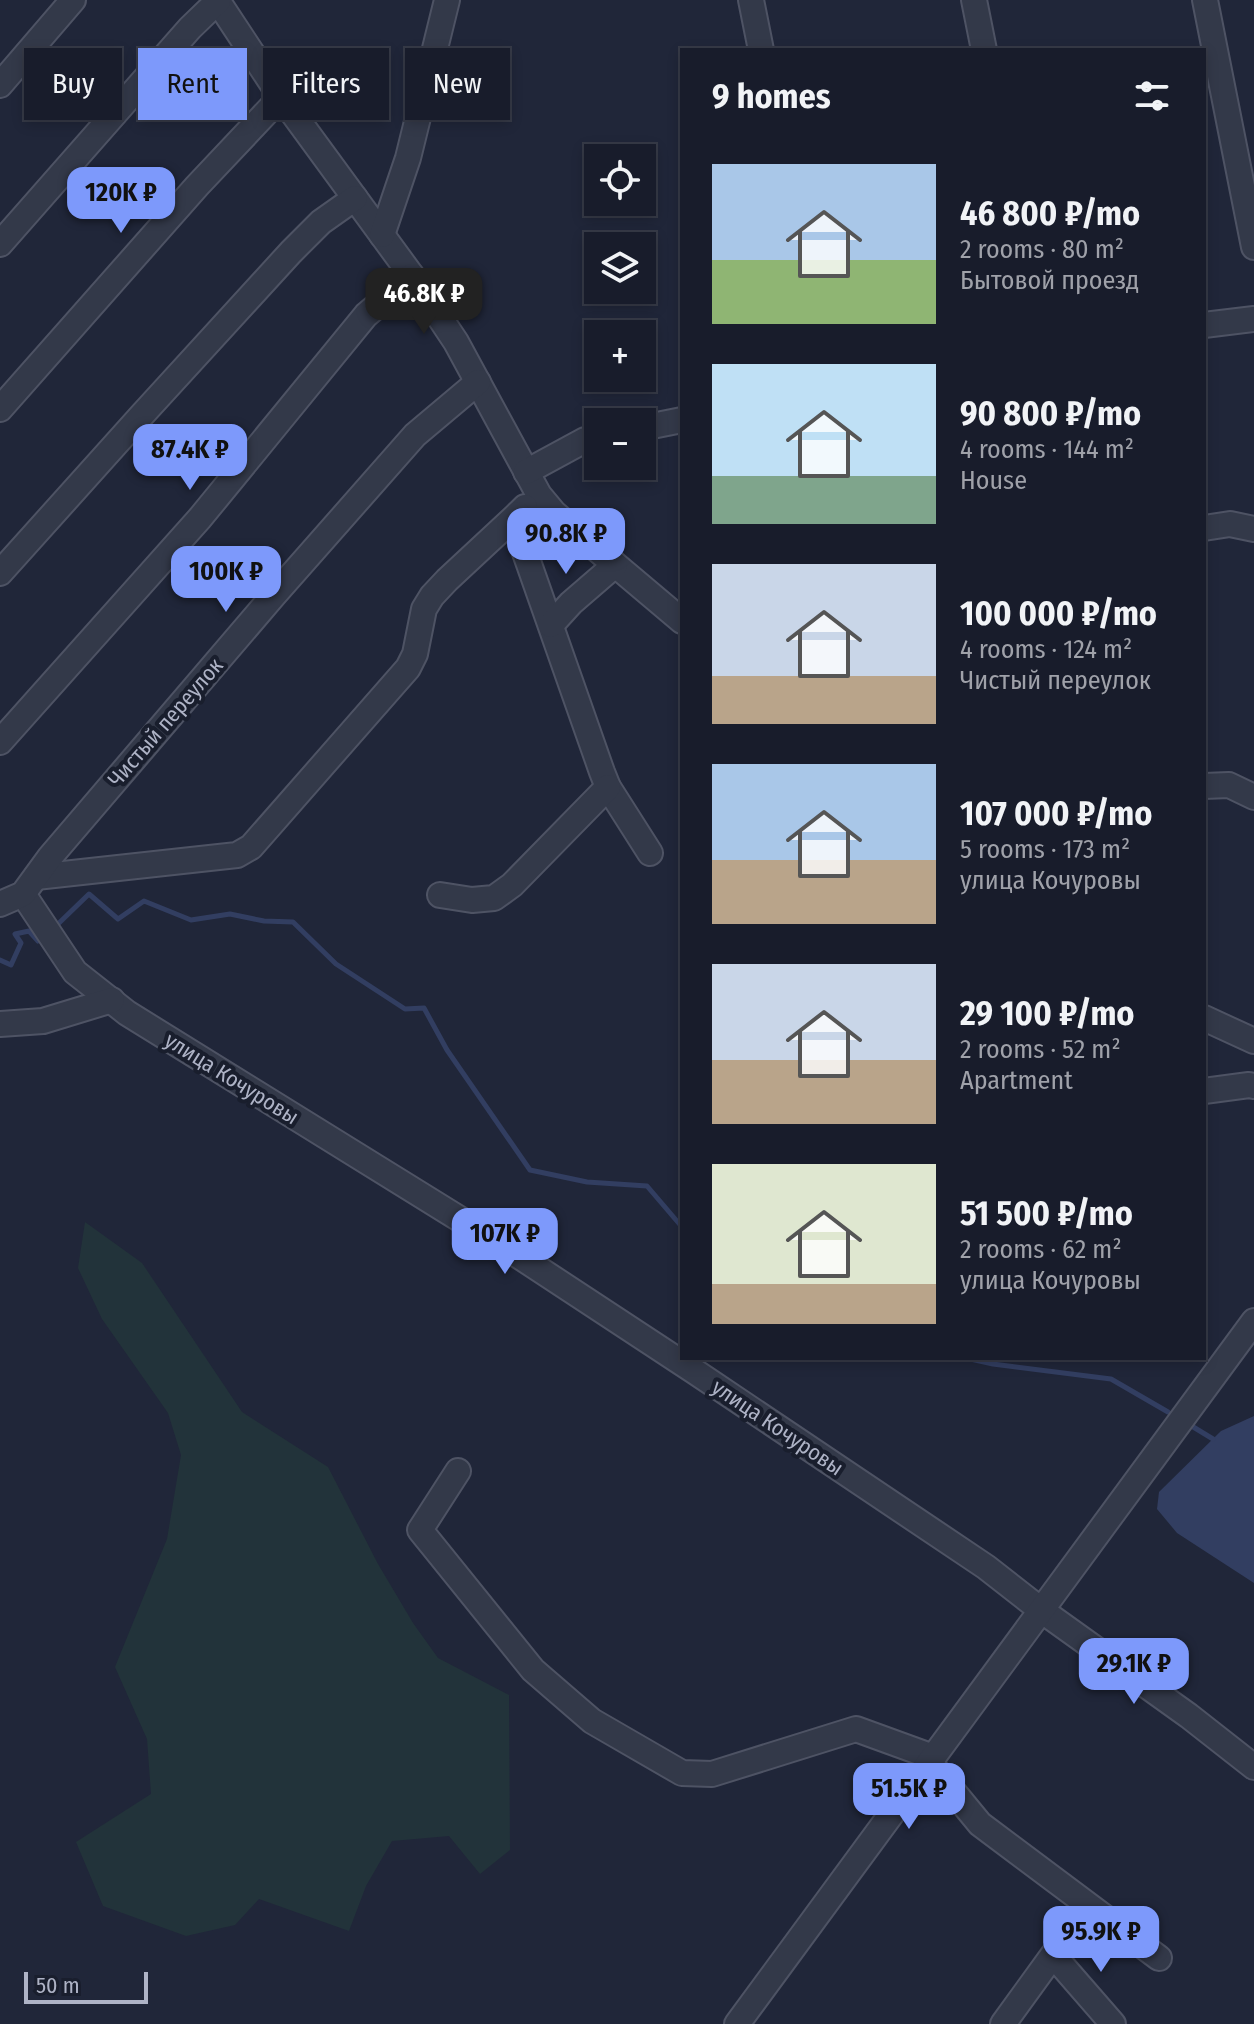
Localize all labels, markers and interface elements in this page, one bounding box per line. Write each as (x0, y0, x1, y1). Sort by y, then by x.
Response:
chip: Buy (24, 48, 122, 120)
chip: Rent (138, 48, 247, 120)
chip: Filters (263, 48, 389, 120)
chip: New (405, 48, 510, 120)
icon: filters (1130, 74, 1174, 118)
text: 9 homes (712, 76, 831, 117)
map controls (584, 144, 656, 480)
button: locate (584, 144, 656, 216)
pin: 120K ₽ (56, 167, 186, 235)
text: 120K ₽ (85, 177, 157, 208)
text: 46 800 ₽/mo (960, 193, 1140, 234)
icon: home (776, 196, 872, 292)
button: layers (584, 232, 656, 304)
text: 2 rooms · 80 m² (960, 234, 1124, 265)
text: Бытовой проезд (960, 265, 1139, 296)
pin: 46.8K ₽ (350, 268, 498, 336)
text: 46.8K ₽ (383, 278, 465, 309)
button: + (584, 320, 656, 392)
text: 90 800 ₽/mo (960, 393, 1141, 434)
icon: home (776, 396, 872, 492)
button: − (584, 408, 656, 480)
pin: 87.4K ₽ (116, 424, 264, 492)
text: 87.4K ₽ (151, 434, 229, 465)
text: 4 rooms · 144 m² (960, 434, 1134, 465)
text: House (960, 465, 1027, 496)
pin: 90.8K ₽ (492, 508, 640, 576)
text: 90.8K ₽ (525, 518, 607, 549)
pin: 100K ₽ (161, 546, 291, 614)
text: 100K ₽ (189, 556, 263, 587)
text: 100 000 ₽/mo (960, 593, 1157, 634)
icon: home (776, 596, 872, 692)
text: 4 rooms · 124 m² (960, 634, 1132, 665)
street label: Чистый переулок (102, 652, 229, 792)
text: Чистый переулок (960, 665, 1151, 696)
text: 107 000 ₽/mo (960, 793, 1152, 834)
icon: home (776, 796, 872, 892)
text: 5 rooms · 173 m² (960, 834, 1130, 865)
text: улица Кочуровы (960, 865, 1141, 896)
text: 29 100 ₽/mo (960, 993, 1135, 1034)
icon: home (776, 996, 872, 1092)
street label: улица Кочуровы (160, 1026, 304, 1130)
text: 2 rooms · 52 m² (960, 1034, 1121, 1065)
text: Apartment (960, 1065, 1073, 1096)
text: 51 500 ₽/mo (960, 1193, 1133, 1234)
icon: home (776, 1196, 872, 1292)
pin: 107K ₽ (440, 1208, 570, 1276)
text: 107K ₽ (470, 1218, 540, 1249)
text: 2 rooms · 62 m² (960, 1234, 1122, 1265)
text: улица Кочуровы (960, 1265, 1141, 1296)
street label: улица Кочуровы (707, 1373, 849, 1481)
pin: 29.1K ₽ (1060, 1638, 1208, 1706)
text: 29.1K ₽ (1097, 1648, 1171, 1679)
pin: 51.5K ₽ (835, 1763, 983, 1831)
text: 51.5K ₽ (871, 1773, 947, 1804)
pin: 95.9K ₽ (1027, 1906, 1175, 1974)
text: 95.9K ₽ (1061, 1916, 1141, 1947)
scale bar (24, 1968, 148, 2004)
text: 50 m (36, 1972, 80, 1999)

